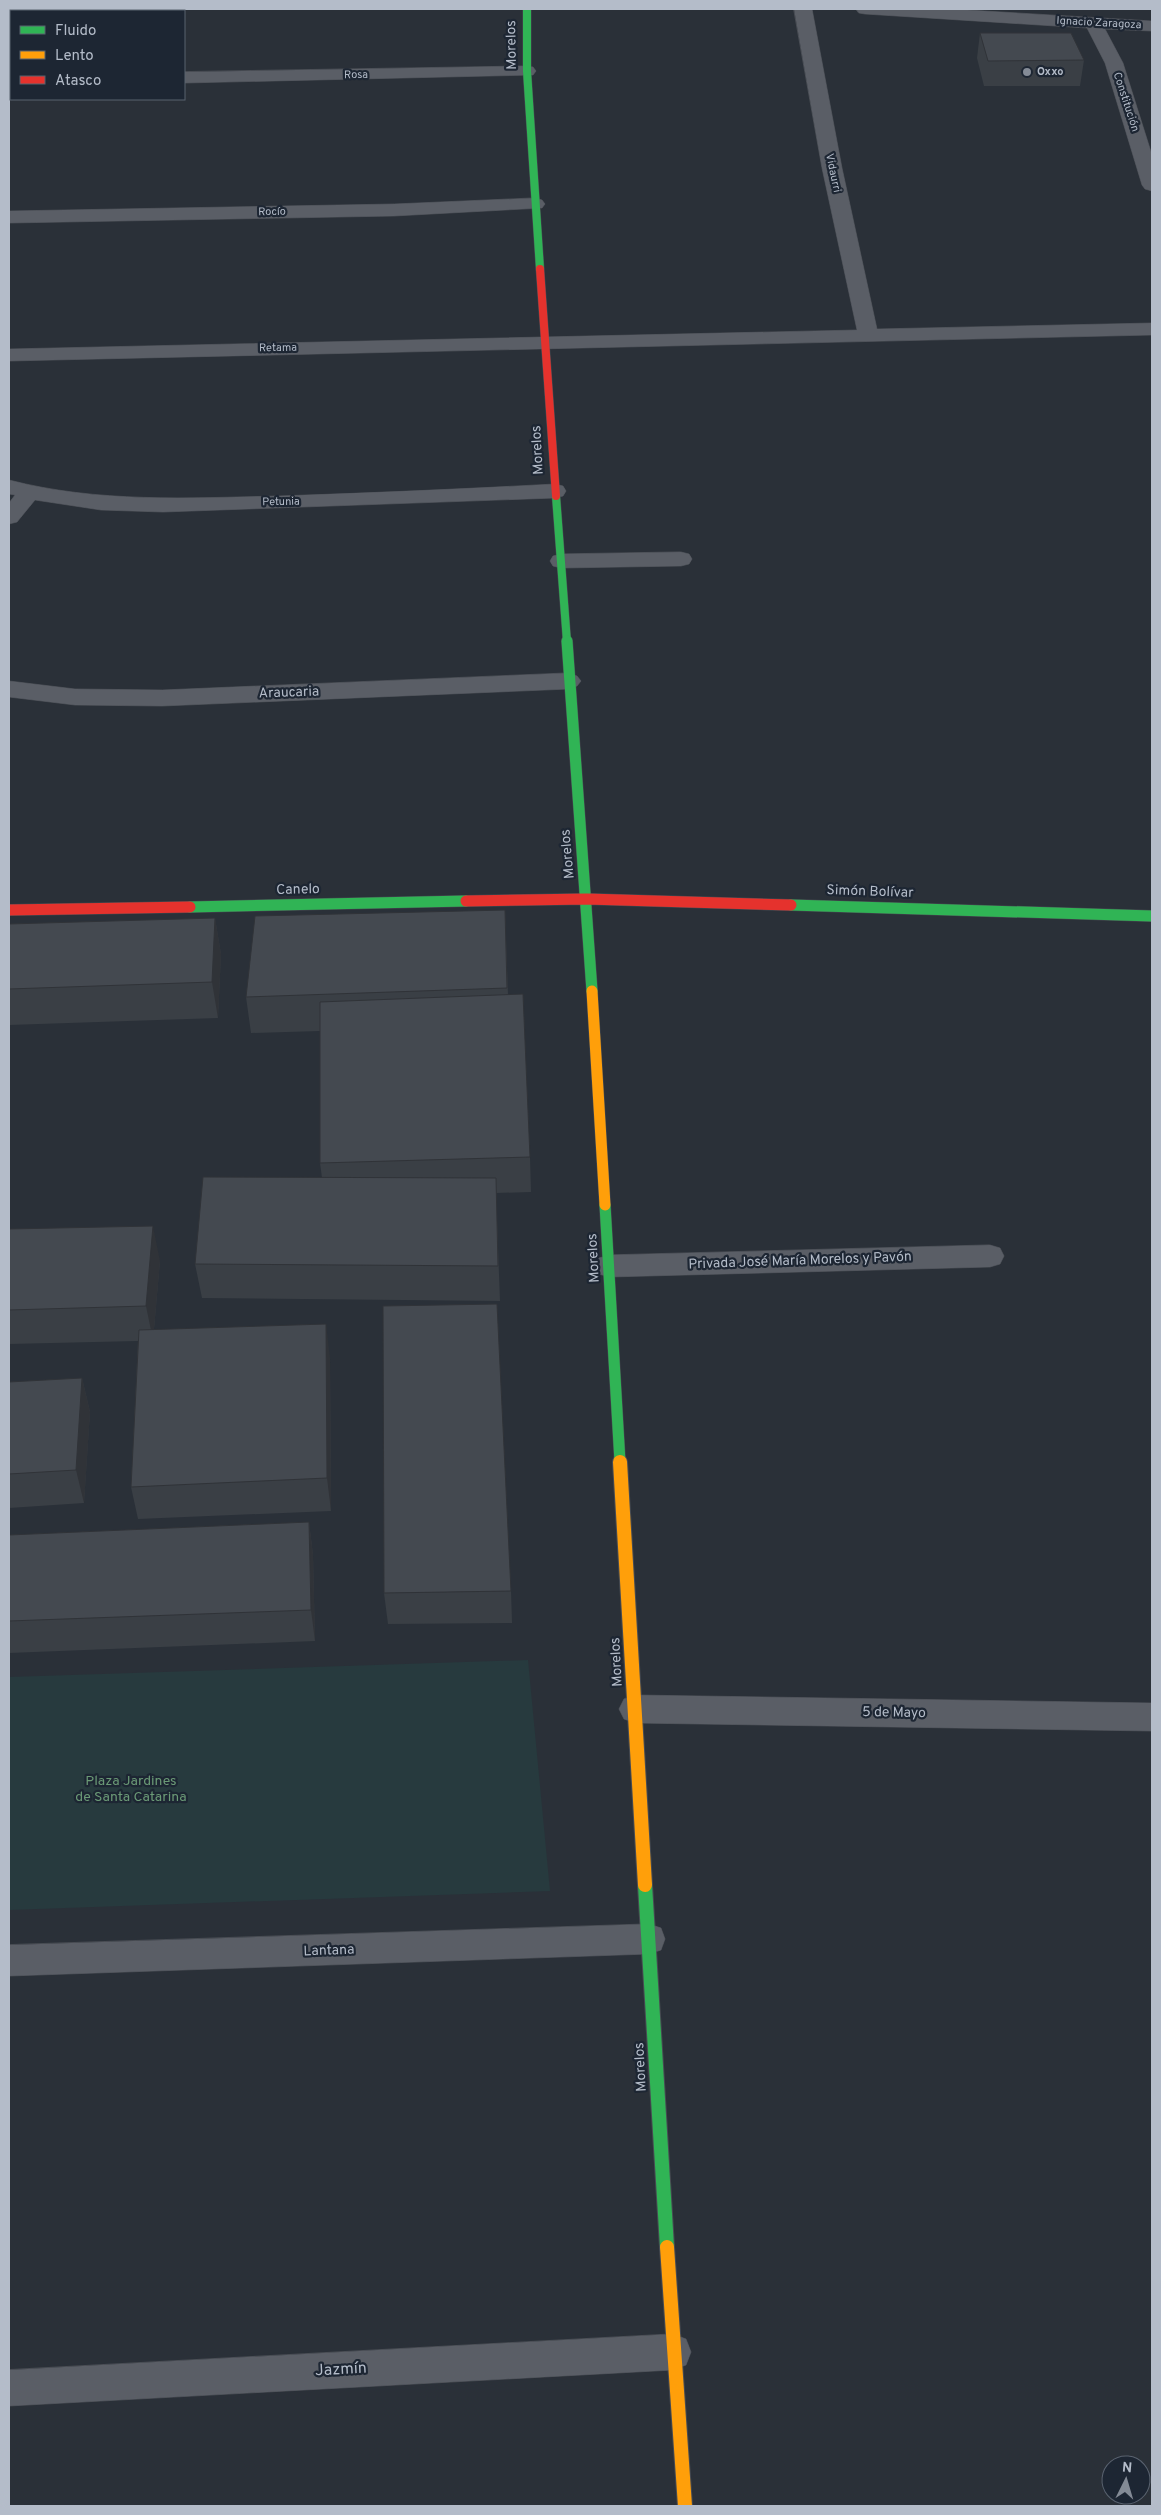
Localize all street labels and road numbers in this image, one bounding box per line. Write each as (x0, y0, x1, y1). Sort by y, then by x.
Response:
street label: Ignacio Zaragoza (1056, 14, 1142, 32)
street label: Morelos (503, 20, 521, 70)
street label: Rosa (344, 68, 368, 82)
street label: Constitución (1110, 70, 1142, 134)
street label: Vidaurri (822, 152, 844, 194)
street label: Rocío (258, 205, 286, 219)
street label: Retama (259, 341, 297, 355)
street label: Morelos (528, 425, 548, 475)
street label: Petunia (262, 495, 300, 509)
street label: Araucaria (258, 683, 320, 703)
street label: Morelos (557, 829, 579, 879)
street label: Canelo (276, 881, 320, 899)
street label: Simón Bolívar (826, 882, 914, 902)
street label: Morelos (584, 1233, 604, 1283)
street label: Privada José María Morelos y Pavón (688, 1249, 912, 1273)
street label: Morelos (607, 1637, 627, 1687)
street label: 5 de Mayo (862, 1704, 926, 1722)
street label: Lantana (303, 1942, 355, 1960)
street label: Morelos (631, 2042, 651, 2092)
street label: Jazmín (315, 2359, 367, 2381)

